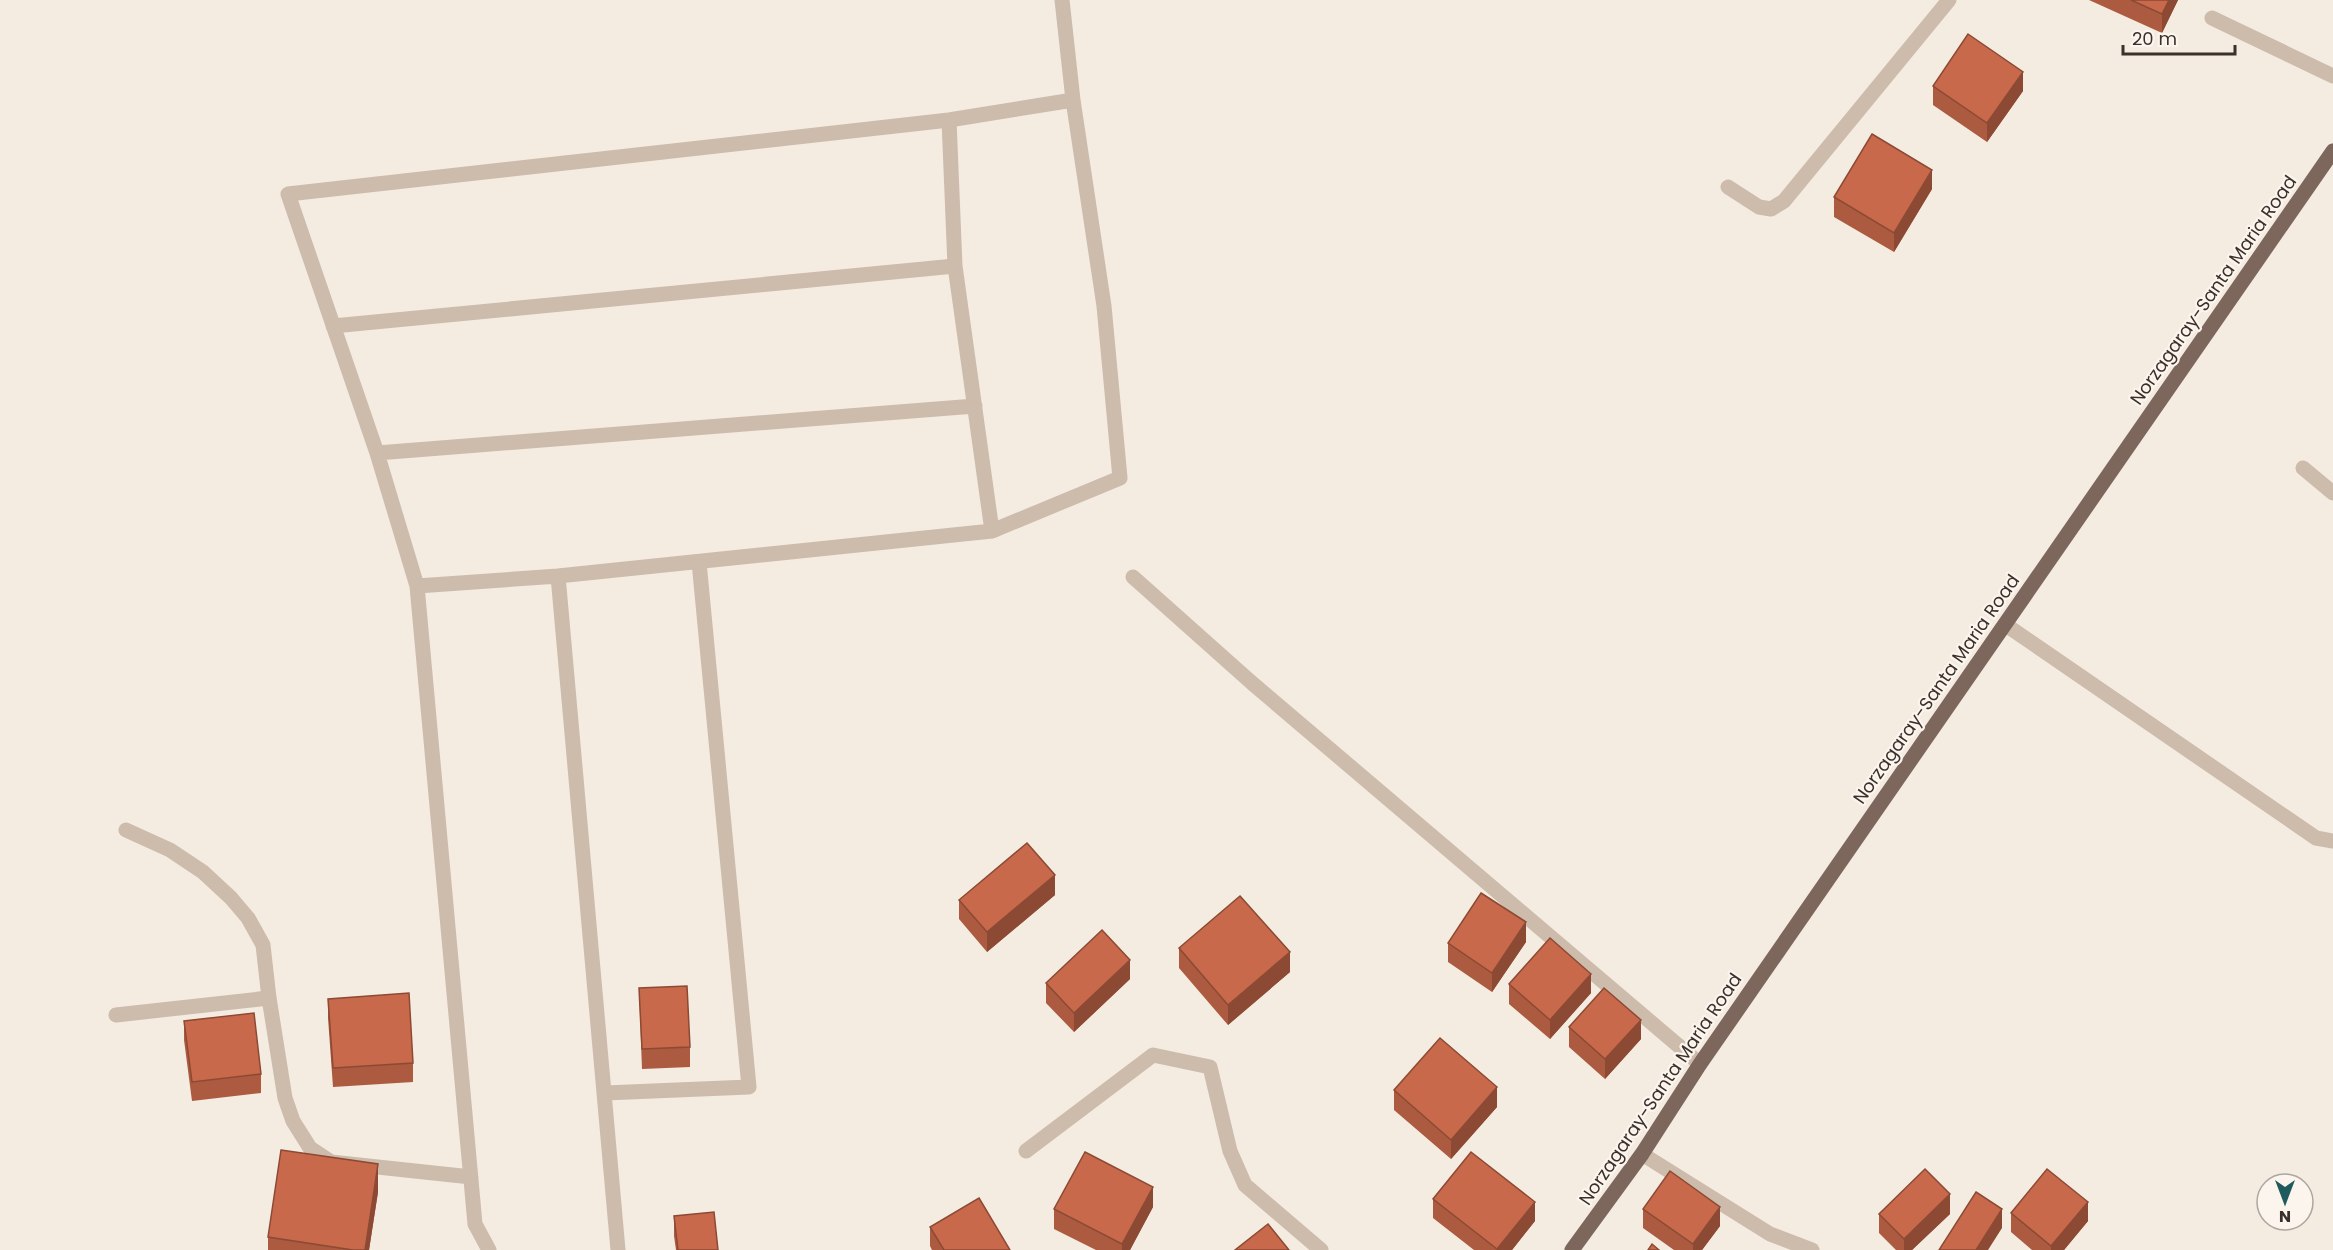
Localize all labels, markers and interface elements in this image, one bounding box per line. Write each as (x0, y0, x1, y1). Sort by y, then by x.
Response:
scale bar (2123, 18, 2236, 56)
text: 20 m (2132, 26, 2177, 51)
street label: Norzagaray-Santa Maria Road (2124, 170, 2302, 410)
street label: Norzagaray-Santa Maria Road (1847, 569, 2025, 809)
street label: Norzagaray-Santa Maria Road (1573, 968, 1747, 1210)
north arrow (2255, 1172, 2315, 1232)
text: N (2279, 1205, 2291, 1228)

